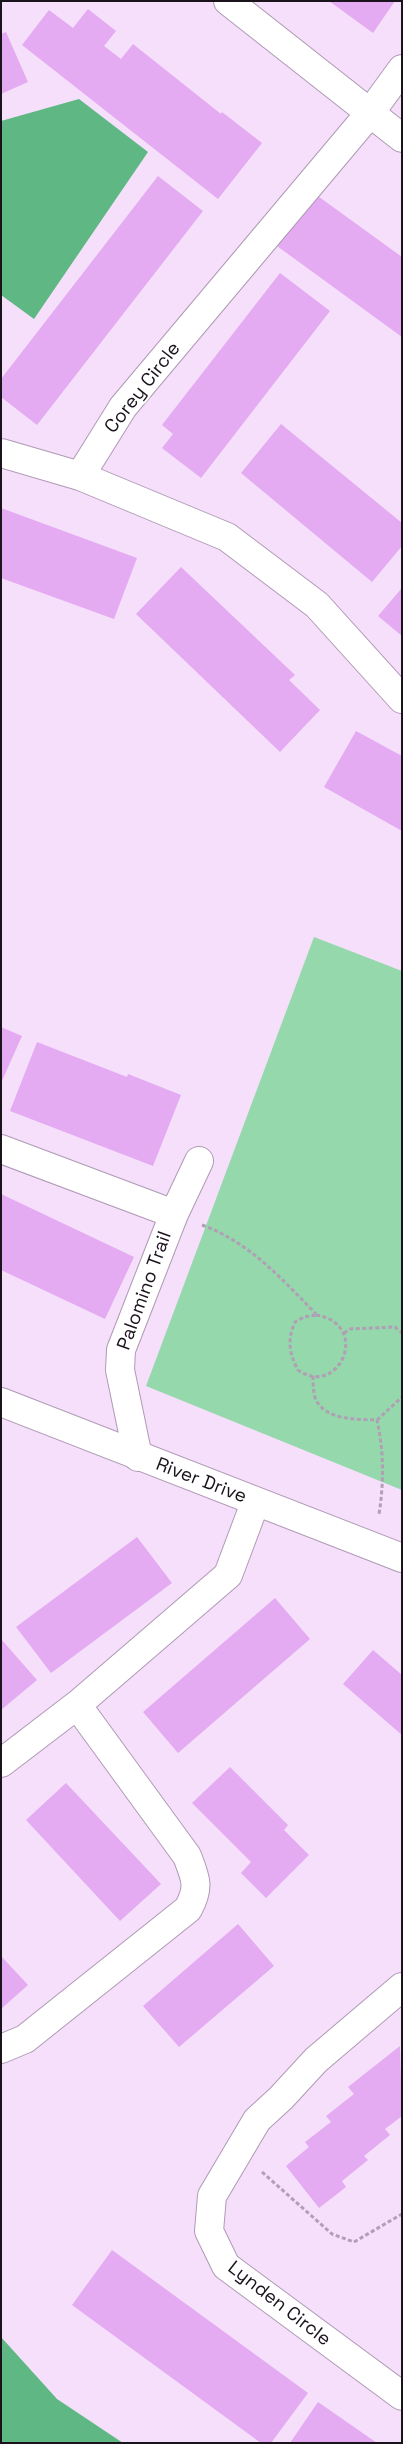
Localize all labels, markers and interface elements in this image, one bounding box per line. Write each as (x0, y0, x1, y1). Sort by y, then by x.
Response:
street label: Corey Circle (100, 338, 186, 438)
street label: Palomino Trail (113, 1229, 177, 1353)
street label: River Drive (152, 1453, 250, 1509)
street label: Lynden Circle (223, 2257, 335, 2351)

